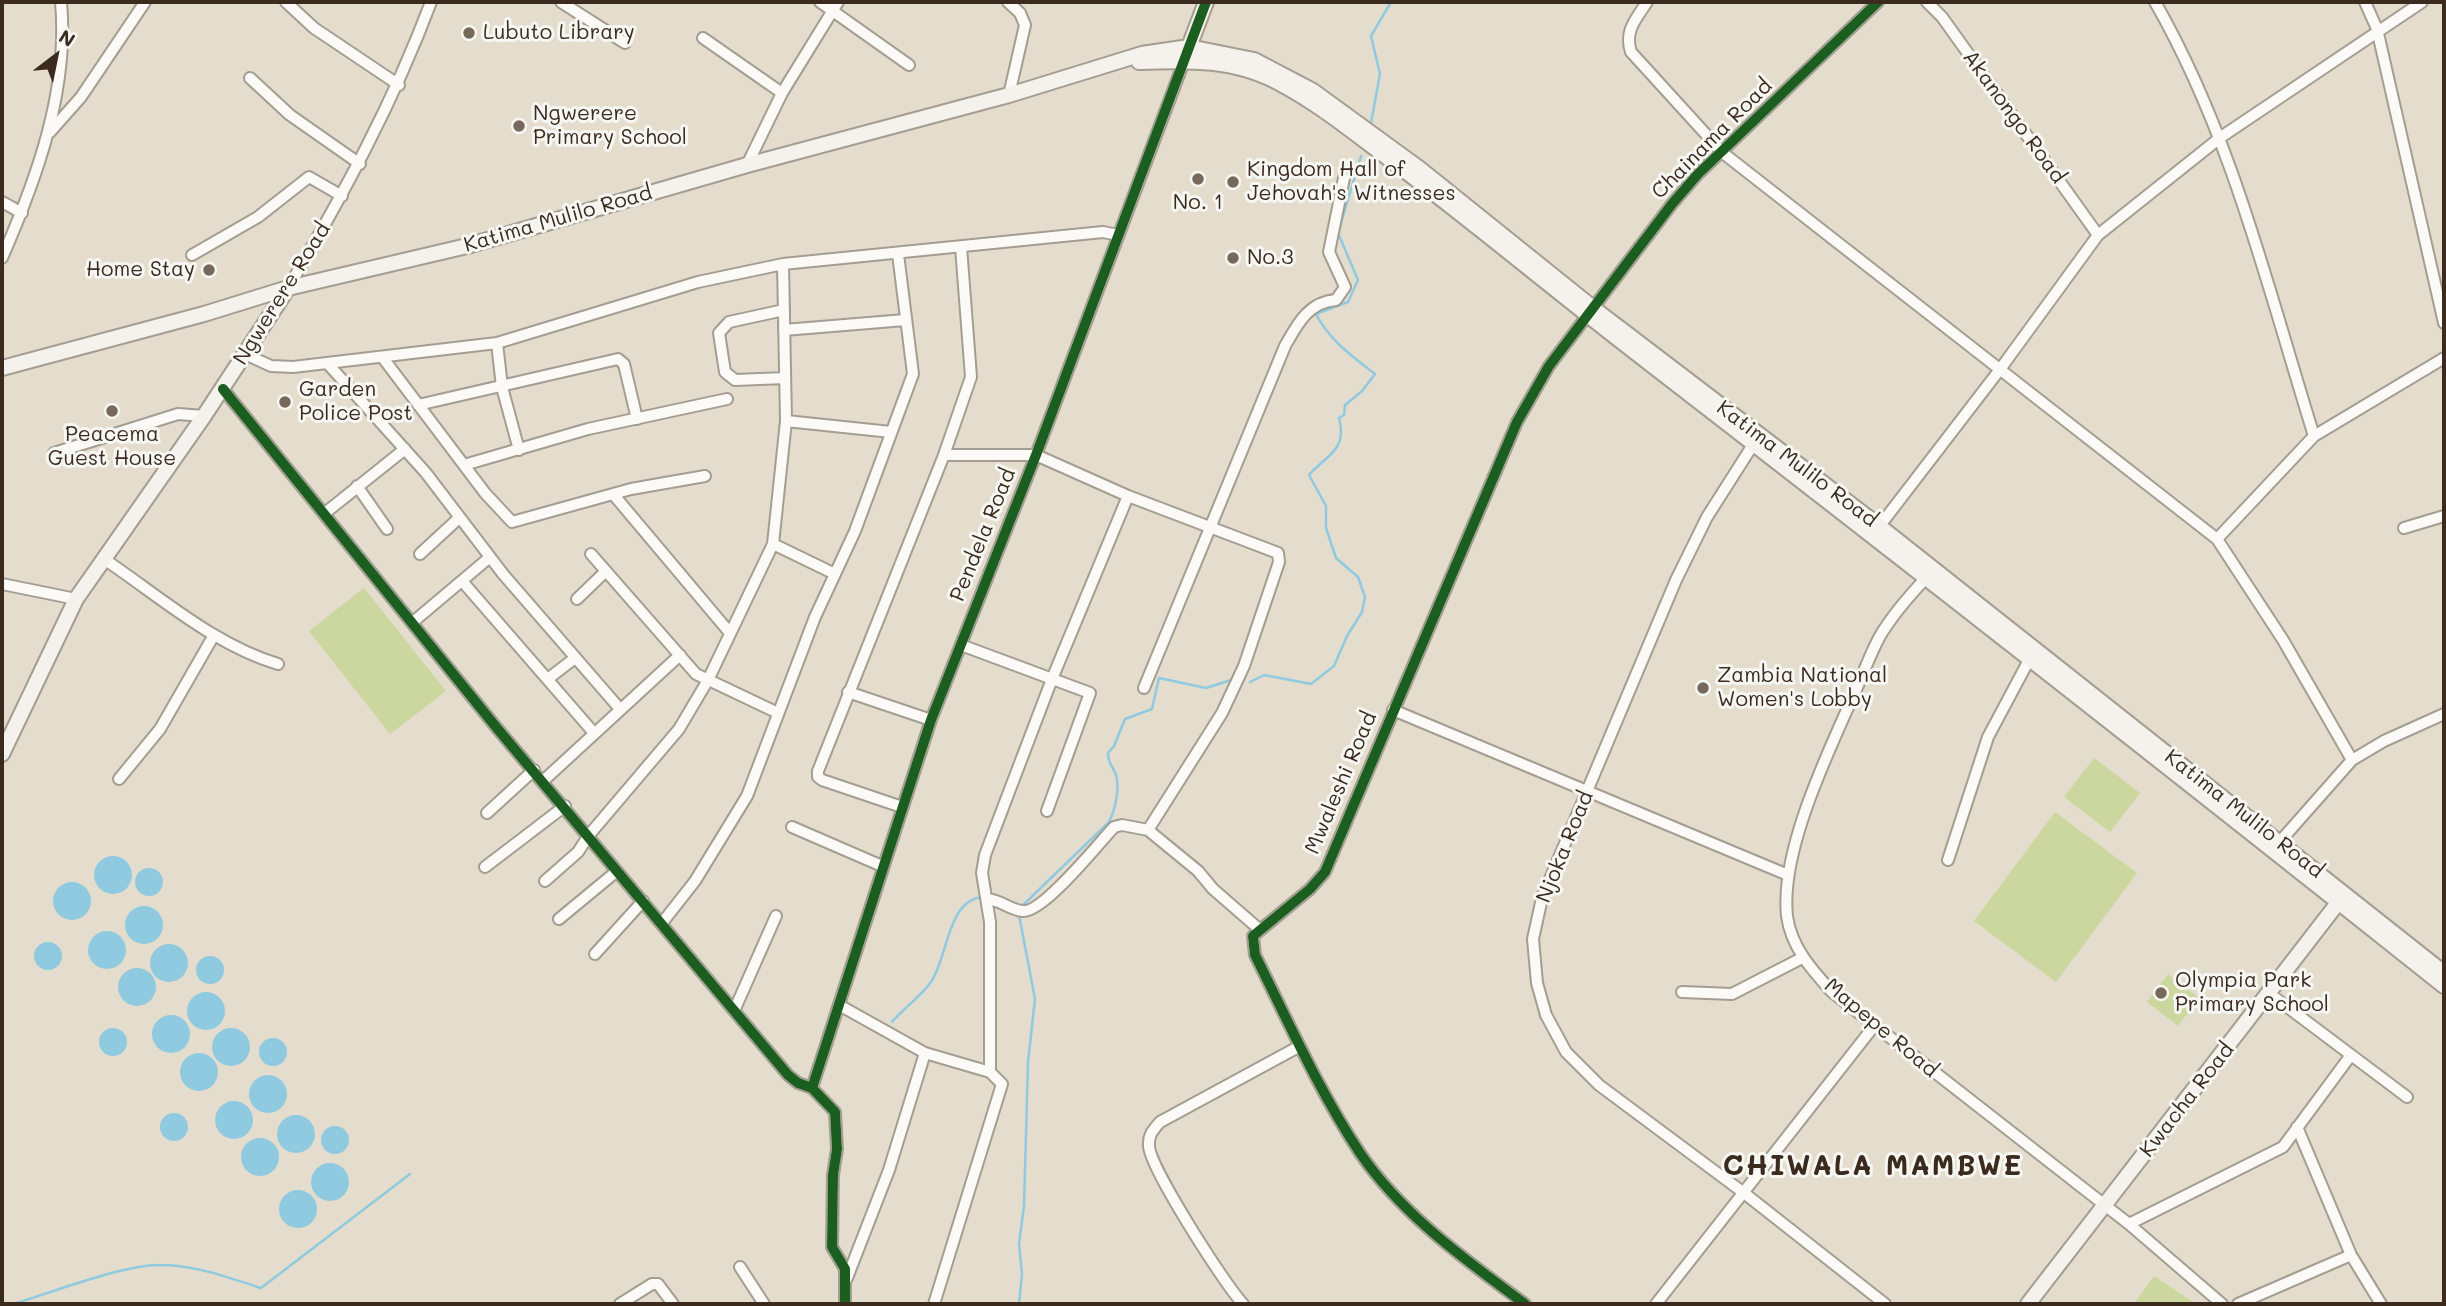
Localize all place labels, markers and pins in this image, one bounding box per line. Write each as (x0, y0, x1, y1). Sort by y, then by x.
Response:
place label: Lubuto Library (483, 20, 635, 46)
marker: Lubuto Library (461, 25, 477, 41)
place label: Ngwerere Primary School (533, 101, 687, 151)
marker: Ngwerere Primary School (511, 118, 527, 134)
place label: Kingdom Hall of Jehovah's Witnesses (1247, 157, 1456, 207)
marker: No. 1 (1190, 171, 1206, 187)
marker: Kingdom Hall of Jehovah's Witnesses (1225, 174, 1241, 190)
place label: No. 1 (1173, 190, 1223, 216)
place label: No.3 (1247, 245, 1293, 271)
marker: No.3 (1225, 250, 1241, 266)
place label: Home Stay (86, 257, 195, 283)
marker: Home Stay (201, 262, 217, 278)
place label: Garden Police Post (299, 377, 413, 427)
marker: Garden Police Post (277, 394, 293, 410)
marker: Peacema Guest House (104, 403, 120, 419)
place label: Peacema Guest House (48, 422, 176, 472)
place label: Zambia National Women's Lobby (1717, 663, 1887, 713)
marker: Zambia National Women's Lobby (1695, 680, 1711, 696)
place label: Olympia Park Primary School (2175, 968, 2329, 1018)
marker: Olympia Park Primary School (2153, 985, 2169, 1001)

